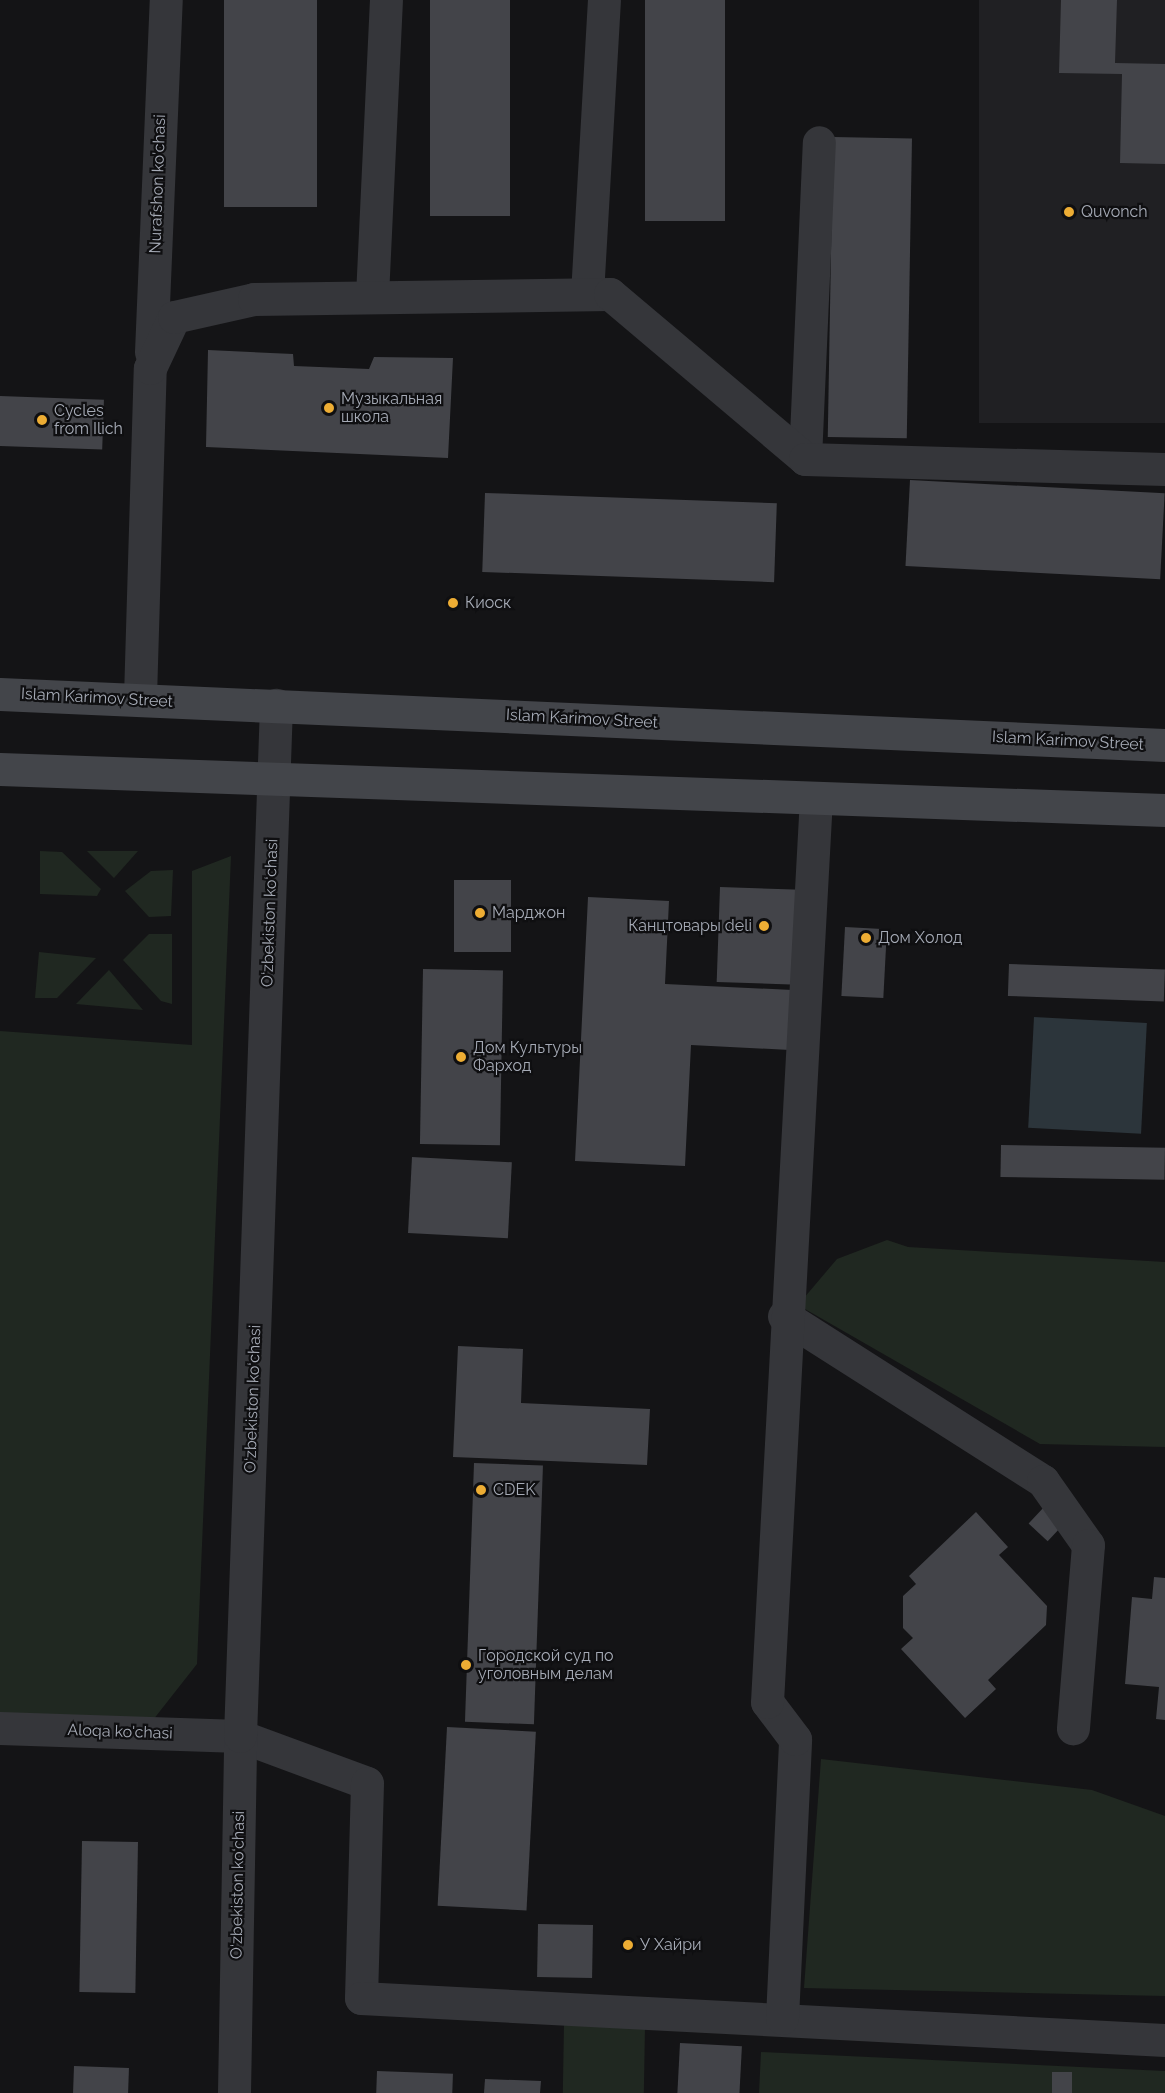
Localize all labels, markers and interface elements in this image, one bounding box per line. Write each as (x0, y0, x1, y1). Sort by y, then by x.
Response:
street label: Nurafshon ko'chasi (146, 114, 170, 254)
place label: Quvonch (1081, 202, 1148, 222)
marker: Quvonch (1062, 205, 1076, 219)
place label: Музыкальная школа (341, 389, 442, 427)
place label: Cycles from Ilich (54, 401, 123, 439)
marker: Музыкальная школа (322, 401, 336, 415)
marker: Cycles from Ilich (35, 413, 49, 427)
place label: Киоск (465, 593, 511, 613)
marker: Киоск (446, 596, 460, 610)
street label: Islam Karimov Street (20, 684, 174, 712)
street label: Islam Karimov Street (505, 705, 659, 733)
street label: Islam Karimov Street (991, 727, 1145, 755)
street label: O‘zbekiston ko‘chasi (258, 839, 282, 987)
place label: Марджон (492, 903, 565, 923)
marker: Марджон (473, 906, 487, 920)
place label: Канцтовары deli (628, 916, 752, 936)
marker: Канцтовары deli (757, 919, 771, 933)
place label: Дом Холод (878, 928, 962, 948)
marker: Дом Холод (859, 931, 873, 945)
place label: Дом Культуры Фарход (473, 1038, 582, 1076)
marker: Дом Культуры Фарход (454, 1050, 468, 1064)
street label: O‘zbekiston ko‘chasi (241, 1325, 265, 1473)
place label: CDEK (493, 1480, 535, 1500)
marker: CDEK (474, 1483, 488, 1497)
place label: Городской суд по уголовным делам (478, 1646, 614, 1684)
marker: Городской суд по уголовным делам (459, 1658, 473, 1672)
street label: Aloqa ko'chasi (67, 1721, 173, 1743)
street label: O‘zbekiston ko‘chasi (227, 1811, 249, 1959)
place label: У Хайри (640, 1935, 702, 1955)
marker: У Хайри (621, 1938, 635, 1952)

